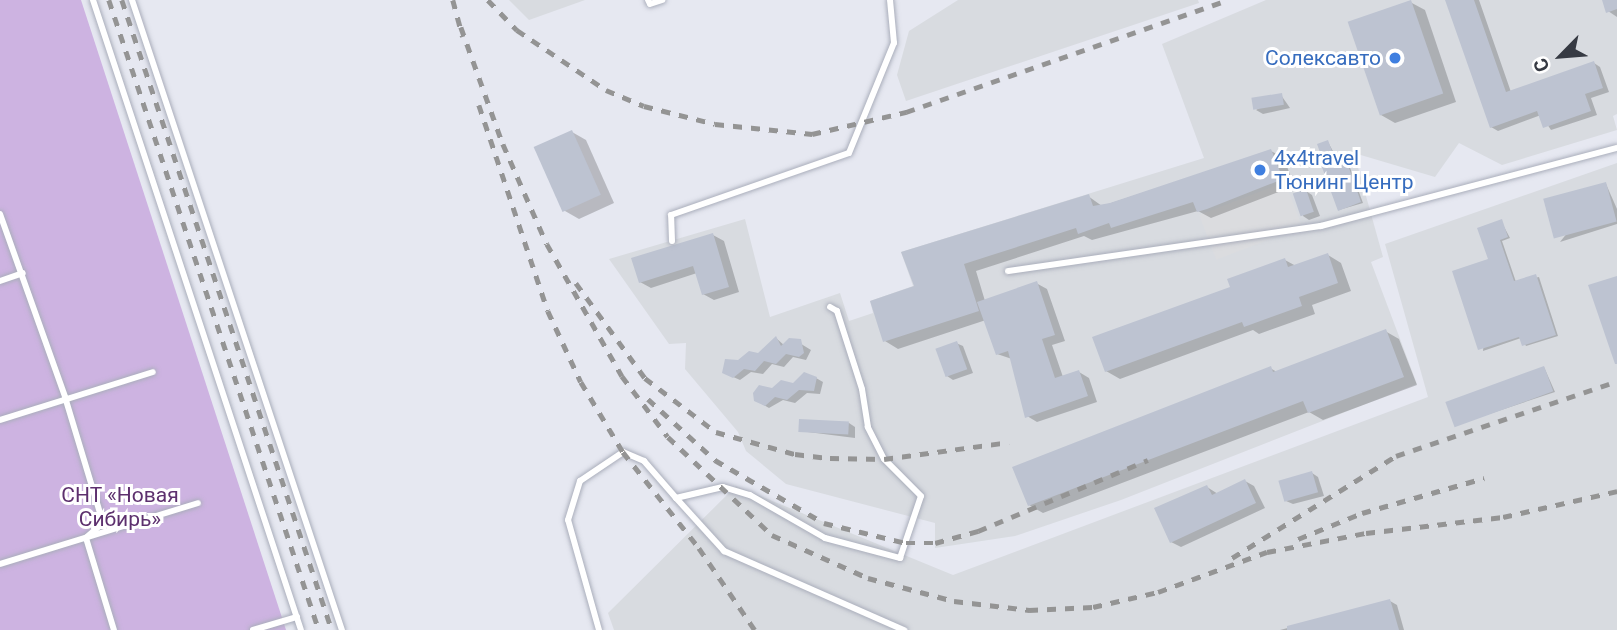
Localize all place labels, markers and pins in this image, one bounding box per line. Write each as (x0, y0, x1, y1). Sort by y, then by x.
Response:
place label: Солексавто (1265, 45, 1381, 71)
marker: Солексавто (1387, 50, 1403, 66)
place label: 4x4travel Тюнинг Центр (1274, 145, 1413, 195)
marker: 4x4travel Тюнинг Центр (1252, 162, 1268, 178)

